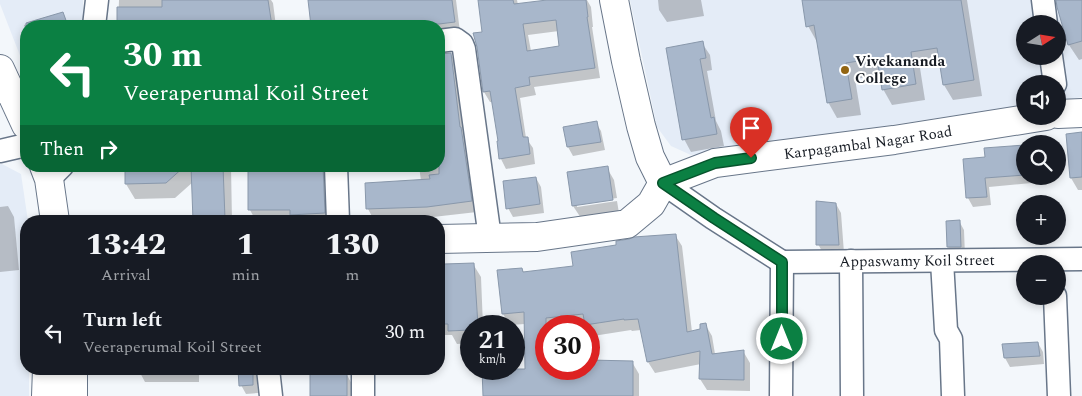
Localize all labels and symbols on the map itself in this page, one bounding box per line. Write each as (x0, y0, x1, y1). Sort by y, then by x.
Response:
north arrow (1016, 15, 1066, 65)
place label: Vivekananda College (855, 50, 946, 90)
marker: Vivekananda College (839, 64, 851, 76)
pin (730, 107, 772, 158)
street label: Karpagambal Nagar Road (782, 119, 954, 166)
street label: Appaswamy Koil Street (839, 248, 995, 273)
position arrow (755, 312, 807, 364)
speed limit sign: 30 (535, 315, 600, 380)

